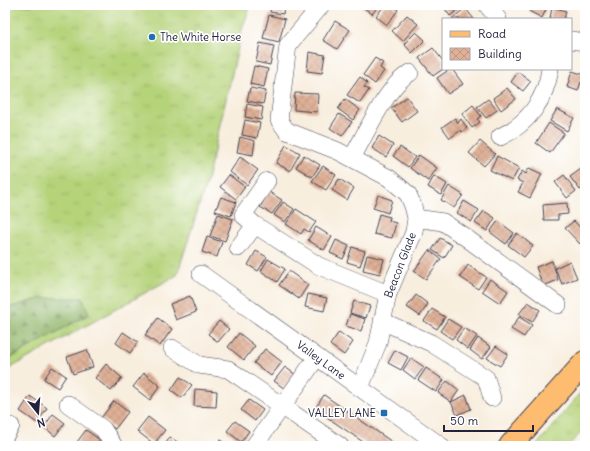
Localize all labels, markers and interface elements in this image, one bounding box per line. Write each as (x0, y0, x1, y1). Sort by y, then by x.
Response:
legend (442, 18, 572, 70)
text: Road (478, 26, 506, 41)
place label: The White Horse (160, 30, 241, 44)
marker: The White Horse (147, 32, 157, 42)
text: Building (478, 46, 522, 61)
street label: Beacon Glade (381, 230, 419, 300)
street label: Valley Lane (294, 338, 348, 382)
north arrow (18, 393, 58, 433)
place label: VALLEY LANE (308, 406, 376, 420)
scale bar (444, 407, 533, 433)
marker: VALLEY LANE (379, 408, 389, 418)
text: 50 m (450, 413, 479, 428)
text: N (35, 415, 47, 430)

